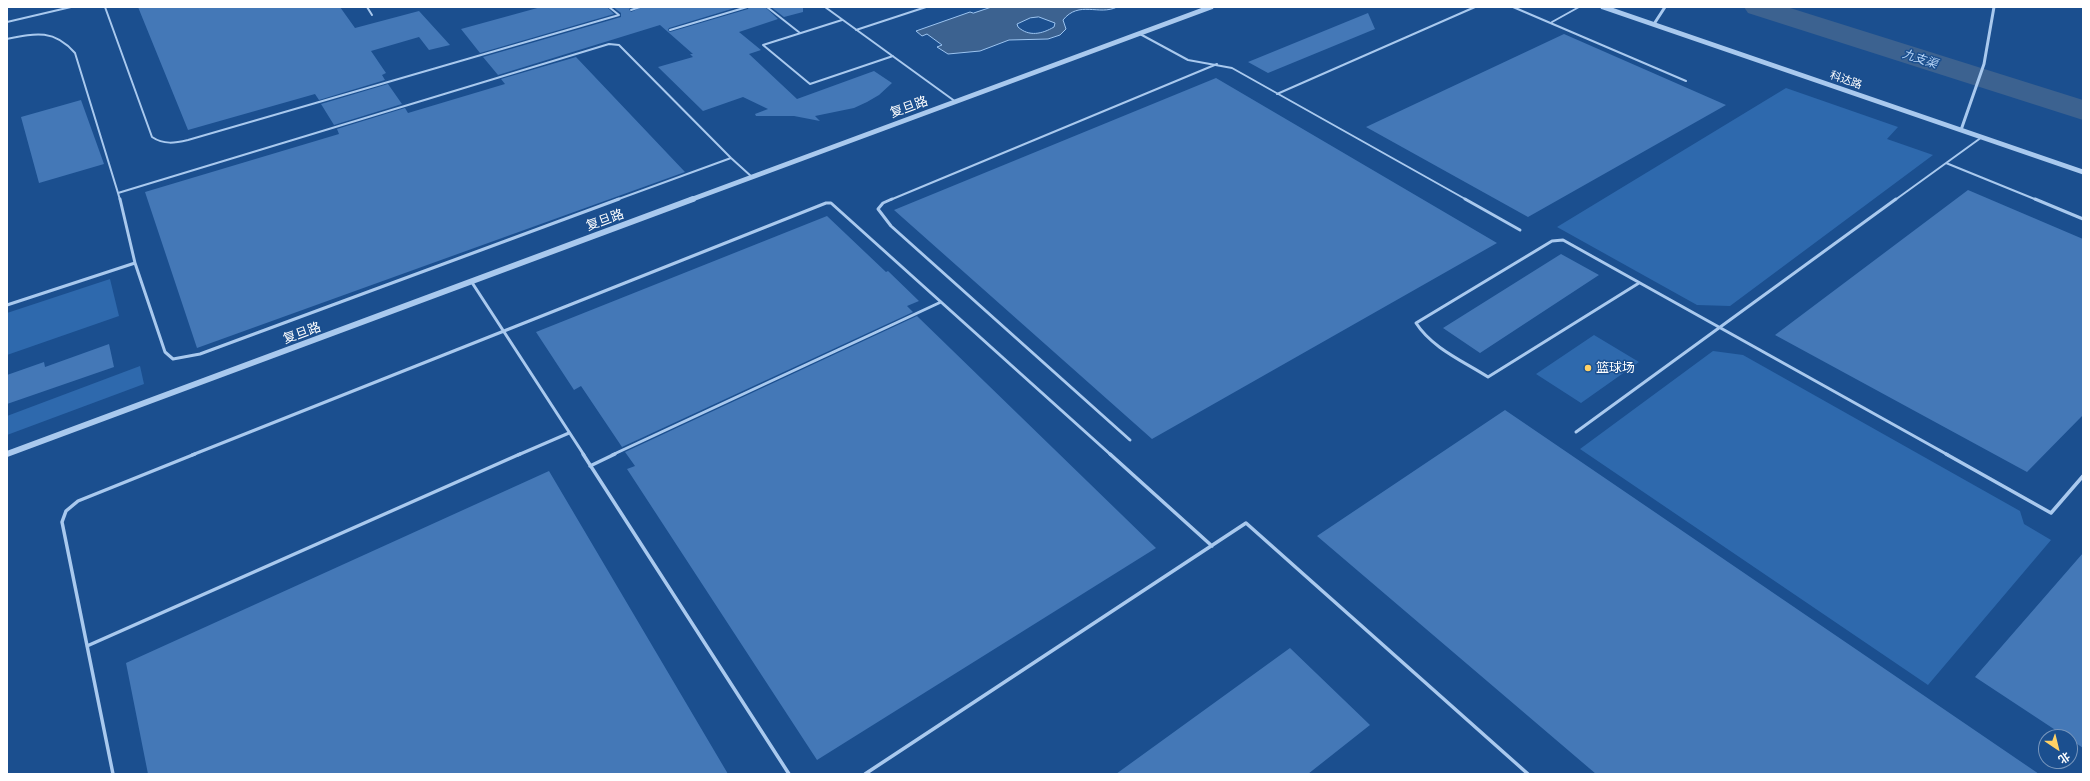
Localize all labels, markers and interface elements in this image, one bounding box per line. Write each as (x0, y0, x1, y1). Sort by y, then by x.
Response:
water label: 九支渠 (1901, 47, 1939, 71)
street label: 科达路 (1828, 68, 1864, 92)
street label: 复旦路 (888, 93, 930, 121)
street label: 复旦路 (584, 206, 626, 234)
street label: 复旦路 (281, 319, 323, 347)
place label: 篮球场 (1596, 360, 1635, 376)
marker: 篮球场 (1583, 363, 1593, 373)
north arrow (2038, 729, 2078, 769)
text: 北 (2056, 750, 2073, 767)

